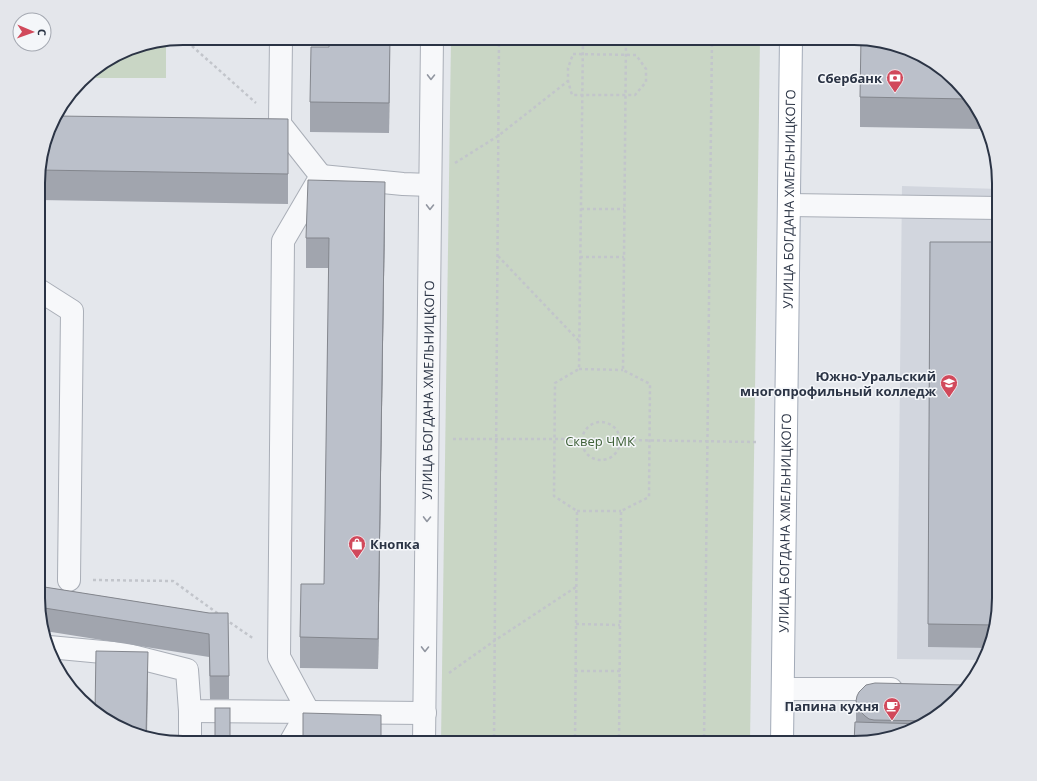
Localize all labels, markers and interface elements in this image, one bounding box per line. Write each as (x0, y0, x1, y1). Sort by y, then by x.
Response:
north arrow (12, 12, 52, 52)
text: С (35, 29, 50, 36)
bank icon: Сбербанк (885, 68, 905, 93)
place label: Сбербанк (817, 69, 883, 87)
one-way arrow (427, 74, 436, 80)
street label: УЛИЦА БОГДАНА ХМЕЛЬНИЦКОГО (779, 89, 799, 309)
one-way arrow (426, 204, 434, 210)
street label: УЛИЦА БОГДАНА ХМЕЛЬНИЦКОГО (418, 280, 438, 500)
place label: Южно-Уральский многопрофильный колледж (740, 367, 937, 400)
school or university icon: Южно-Уральский многопрофильный колледж (939, 373, 959, 398)
street label: УЛИЦА БОГДАНА ХМЕЛЬНИЦКОГО (774, 413, 795, 633)
park label: Сквер ЧМК (565, 432, 635, 450)
one-way arrow (423, 516, 431, 522)
shop icon: Кнопка (347, 534, 367, 559)
place label: Кнопка (370, 535, 420, 553)
one-way arrow (421, 646, 429, 652)
cafe icon: Папина кухня (882, 696, 902, 721)
place label: Папина кухня (785, 697, 879, 715)

